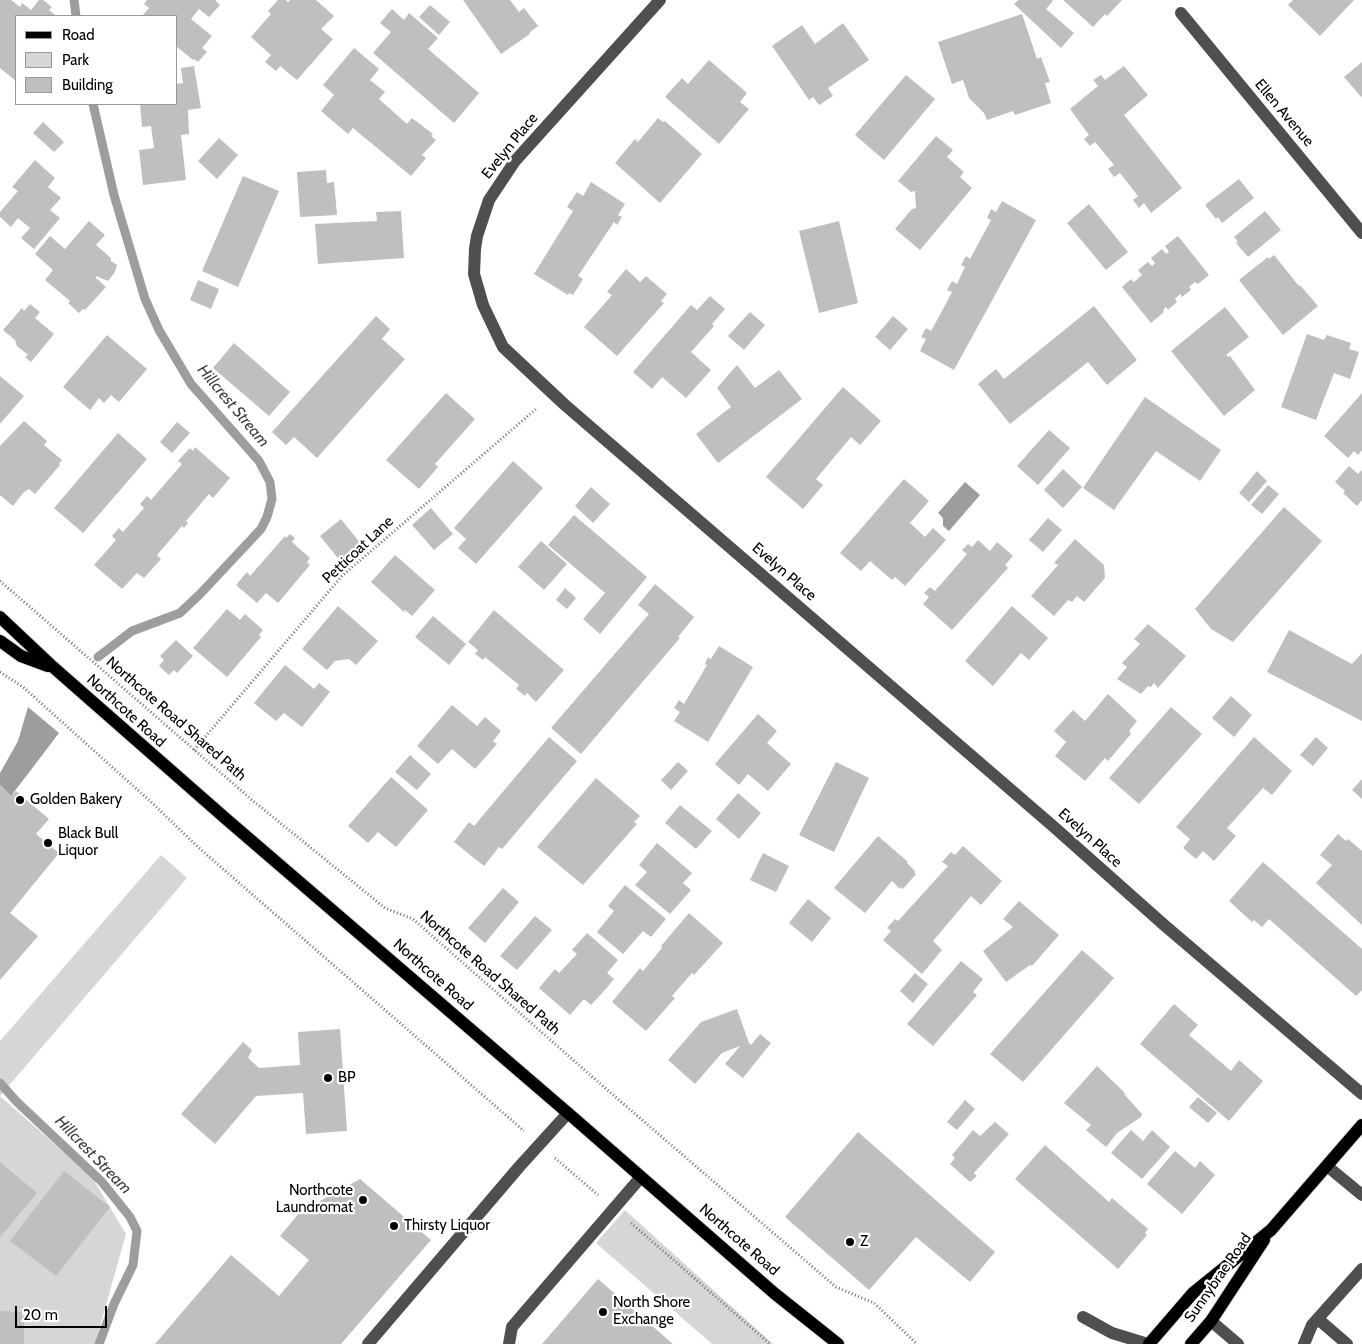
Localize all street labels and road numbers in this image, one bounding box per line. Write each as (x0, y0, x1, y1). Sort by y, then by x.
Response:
street label: Ellen Avenue (1251, 76, 1317, 150)
street label: Evelyn Place (478, 109, 542, 183)
street label: Petticoat Lane (319, 513, 397, 587)
street label: Evelyn Place (748, 539, 820, 605)
street label: Northcote Road Shared Path (102, 653, 250, 785)
street label: Northcote Road (83, 671, 169, 751)
street label: Evelyn Place (1054, 805, 1126, 871)
street label: Northcote Road Shared Path (416, 907, 564, 1039)
street label: Northcote Road (389, 935, 477, 1015)
street label: Northcote Road (695, 1200, 783, 1280)
street label: Sunnybrae Road (1181, 1230, 1255, 1326)

